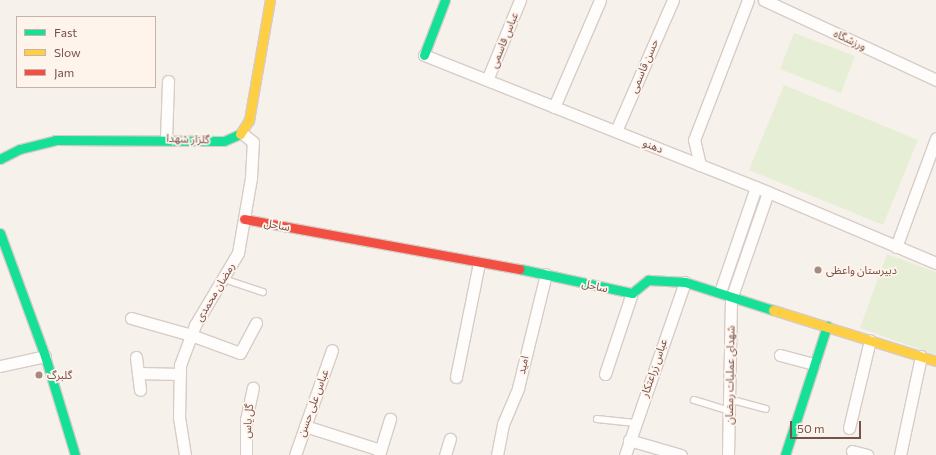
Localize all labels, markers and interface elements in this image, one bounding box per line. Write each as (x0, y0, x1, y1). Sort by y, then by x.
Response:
street label: عباس قاسمی (487, 10, 521, 70)
legend (16, 16, 156, 88)
text: Fast (54, 25, 77, 39)
street label: ورزشگاه (832, 27, 868, 53)
street label: حسن قاسمی (627, 37, 661, 95)
text: Slow (54, 45, 81, 59)
text: Jam (54, 65, 74, 79)
street label: گلزار شهدا (166, 132, 210, 146)
street label: دهنو (641, 136, 665, 156)
street label: ساحل (263, 216, 291, 234)
street label: رمضان محمدی (192, 260, 238, 324)
place label: دبیرستان واعظی (826, 263, 897, 277)
marker: دبیرستان واعظی (813, 265, 823, 275)
street label: ساحل (581, 277, 609, 295)
street label: شهدای عملیات رمضان (723, 325, 737, 425)
street label: عباس زراعتکار (638, 337, 670, 399)
street label: امید (515, 355, 531, 375)
street label: عباس علی حسن (295, 367, 331, 439)
place label: گلبرگ (47, 368, 72, 382)
marker: گلبرگ (34, 370, 44, 380)
street label: گل یاس (240, 403, 256, 439)
scale bar (792, 413, 863, 439)
text: 50 m (797, 421, 825, 435)

